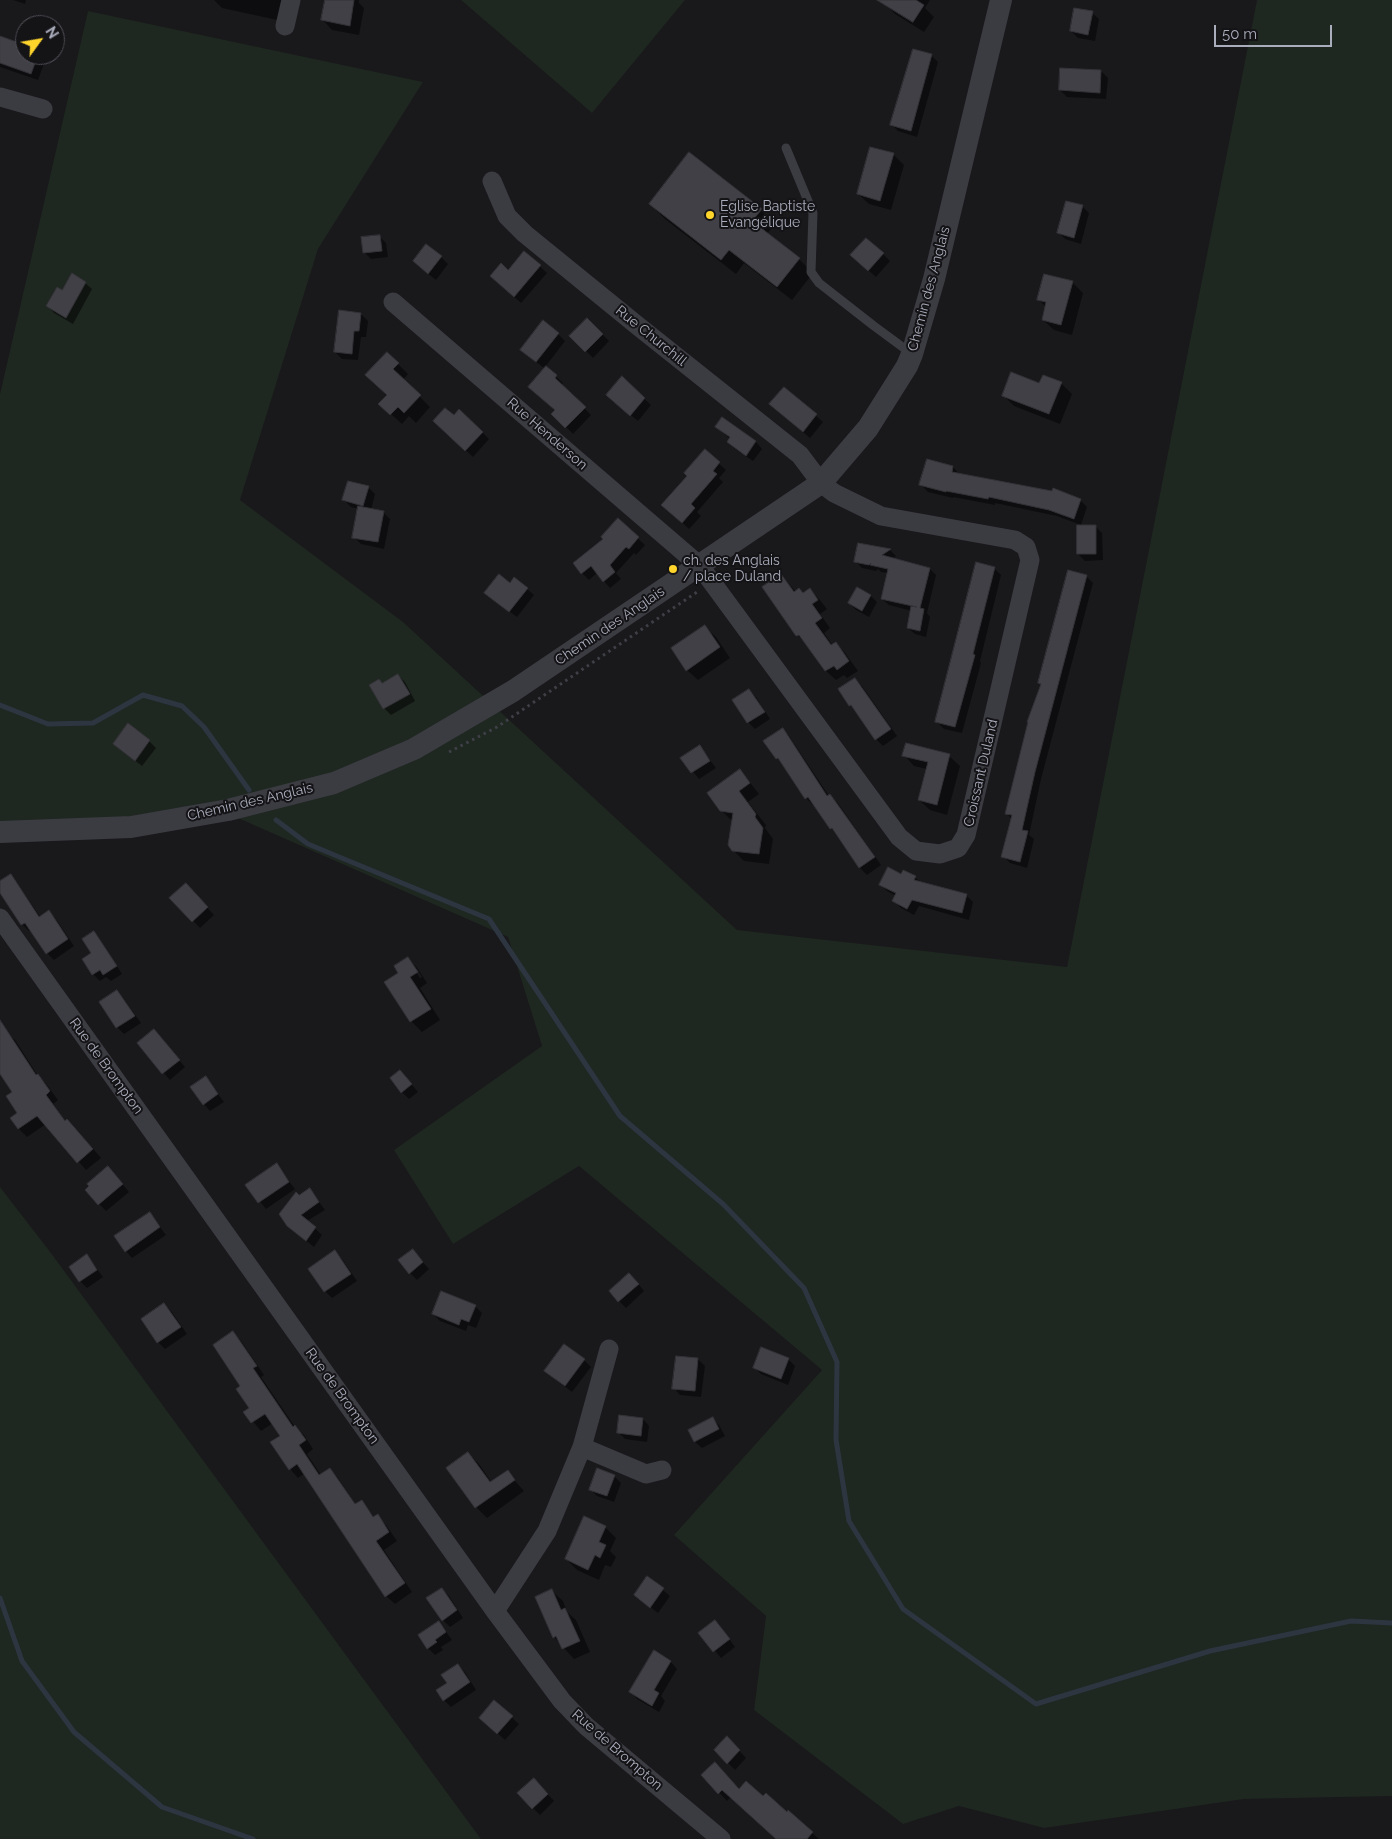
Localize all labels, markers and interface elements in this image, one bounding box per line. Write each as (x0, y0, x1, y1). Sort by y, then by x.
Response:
north arrow (15, 15, 65, 65)
scale bar (1217, 15, 1334, 47)
text: N (42, 24, 61, 41)
text: 50 m (1222, 25, 1257, 43)
place label: Eglise Baptiste Evangélique (720, 199, 815, 232)
marker: Eglise Baptiste Evangélique (704, 209, 716, 221)
street label: Chemin des Anglais (904, 225, 954, 353)
street label: Rue Churchill (612, 302, 690, 370)
street label: Rue Henderson (503, 395, 591, 473)
place label: ch. des Anglais / place Duland (683, 553, 781, 586)
marker: ch. des Anglais / place Duland (667, 563, 679, 575)
street label: Chemin des Anglais (552, 583, 668, 669)
street label: Croissant Duland (960, 718, 1002, 828)
street label: Chemin des Anglais (186, 779, 314, 825)
street label: Rue de Brompton (66, 1015, 146, 1117)
street label: Rue de Brompton (302, 1345, 382, 1447)
street label: Rue de Brompton (568, 1706, 666, 1794)

